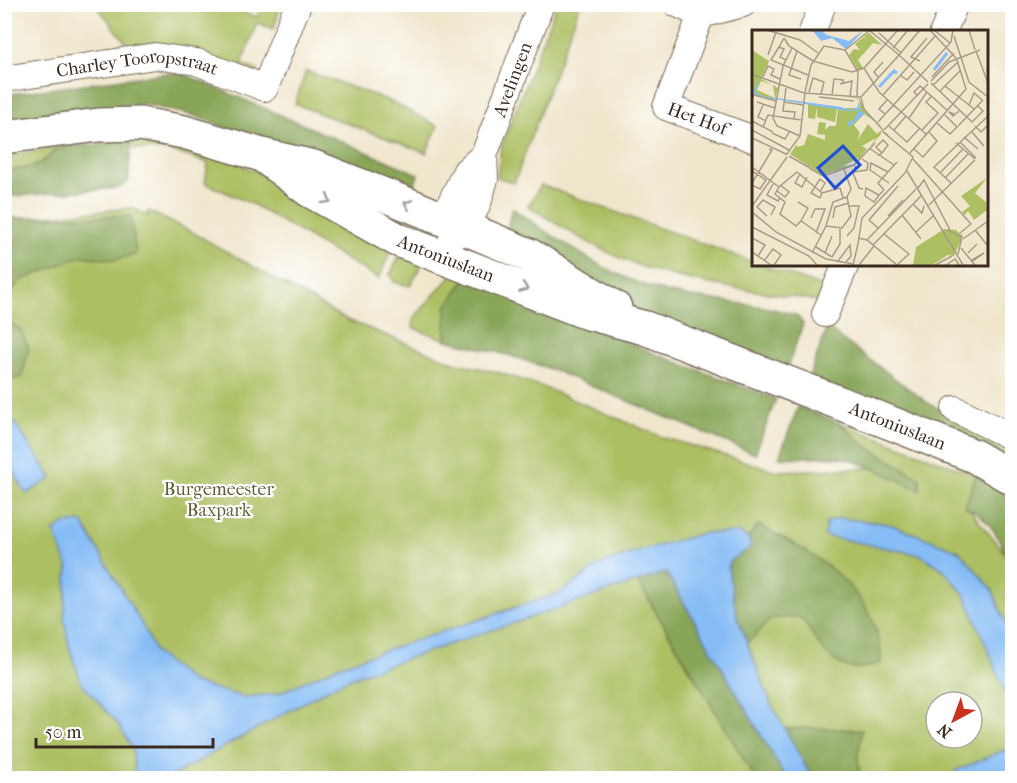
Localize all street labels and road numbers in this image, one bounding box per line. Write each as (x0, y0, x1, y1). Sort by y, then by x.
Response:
street label: Avelingen (488, 39, 536, 121)
street label: Charley Tooropstraat (55, 45, 222, 81)
street label: Het Hof (665, 98, 734, 141)
street label: Antoniuslaan (394, 230, 498, 287)
street label: Antoniuslaan (845, 397, 949, 454)

